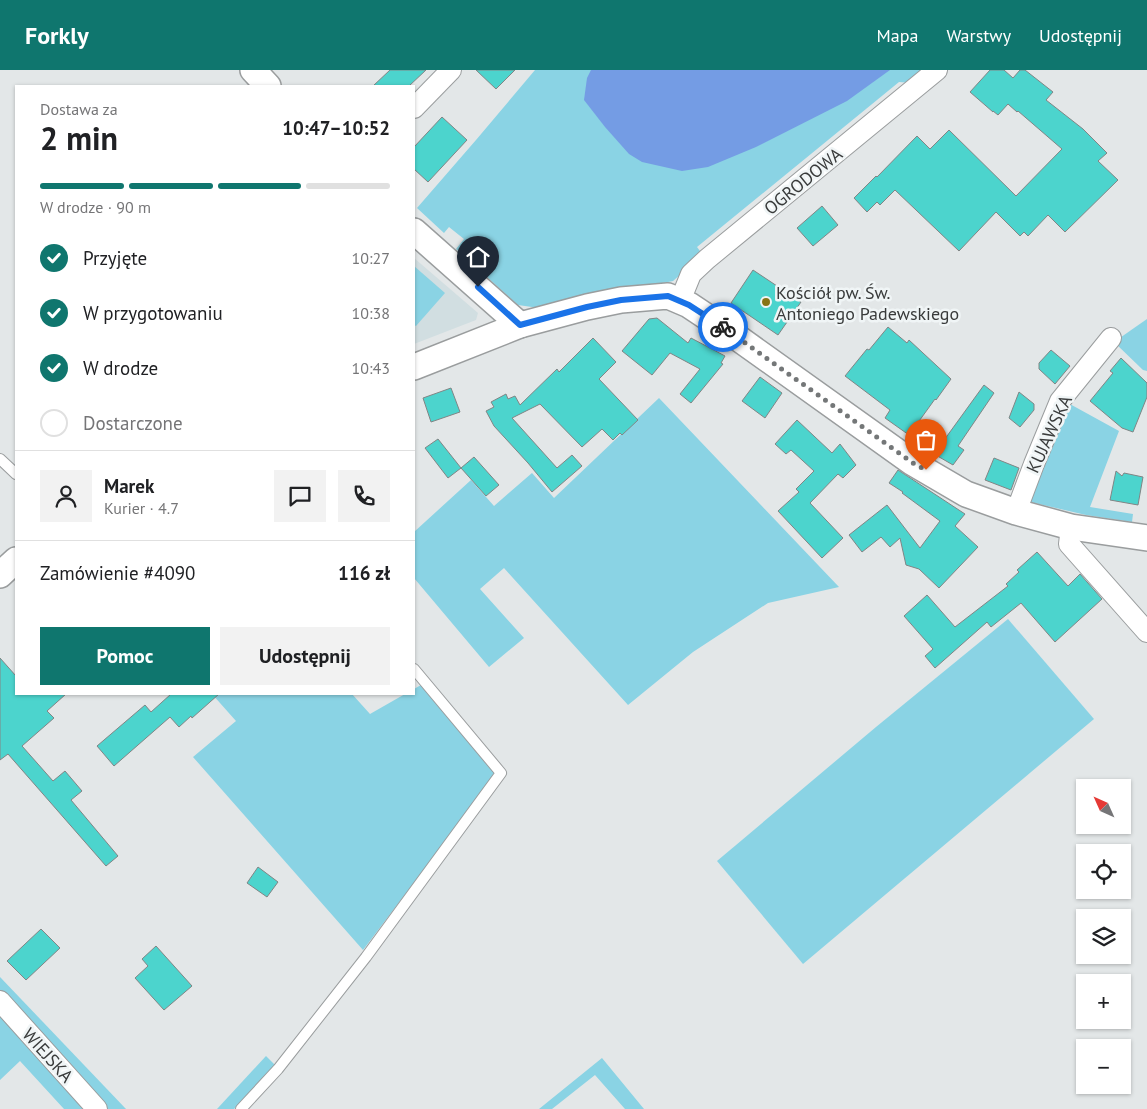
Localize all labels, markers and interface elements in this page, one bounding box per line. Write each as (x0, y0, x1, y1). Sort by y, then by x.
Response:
text: Forkly (25, 20, 89, 51)
text: Mapa (877, 24, 918, 47)
text: Warstwy (946, 24, 1011, 47)
text: Udostępnij (1039, 24, 1122, 47)
text: Dostawa za (40, 99, 118, 119)
text: 10:47–10:52 (282, 116, 390, 140)
text: 2 min (40, 117, 118, 159)
street label: OGRODOWA (759, 142, 847, 220)
text: W drodze · 90 m (40, 197, 151, 217)
pin (457, 236, 499, 287)
icon: home (464, 243, 492, 271)
icon: check (40, 244, 68, 272)
text: Przyjęte (83, 246, 147, 270)
text: 10:27 (352, 248, 390, 268)
place label: Kościół pw. Św. Antoniego Padewskiego (776, 281, 959, 325)
marker: Kościół pw. Św. Antoniego Padewskiego (760, 296, 772, 308)
icon: check (40, 299, 68, 327)
text: W przygotowaniu (83, 301, 223, 325)
courier (698, 302, 748, 352)
text: 10:38 (352, 303, 390, 323)
icon: bike (709, 313, 737, 341)
icon: check (40, 354, 68, 382)
text: W drodze (83, 356, 158, 380)
text: 10:43 (352, 358, 390, 378)
street label: KUJAWSKA (1021, 391, 1077, 477)
text: Dostarczone (83, 411, 183, 435)
pin (905, 419, 947, 470)
icon: bag (912, 426, 940, 454)
button: person (40, 470, 92, 522)
button: chat (274, 470, 326, 522)
button: phone (338, 470, 390, 522)
text: Marek (104, 474, 154, 498)
text: Kurier · 4.7 (104, 498, 179, 518)
text: Zamówienie #4090 (40, 561, 195, 585)
text: 116 zł (338, 561, 390, 585)
button: Pomoc (40, 627, 210, 685)
button: Udostępnij (220, 627, 390, 685)
north arrow (1076, 779, 1131, 834)
map controls (1076, 779, 1131, 1094)
button: locate (1076, 844, 1131, 899)
button: layers (1076, 909, 1131, 964)
button: + (1076, 974, 1131, 1029)
street label: WIEJSKA (18, 1023, 79, 1087)
button: − (1076, 1039, 1131, 1094)

